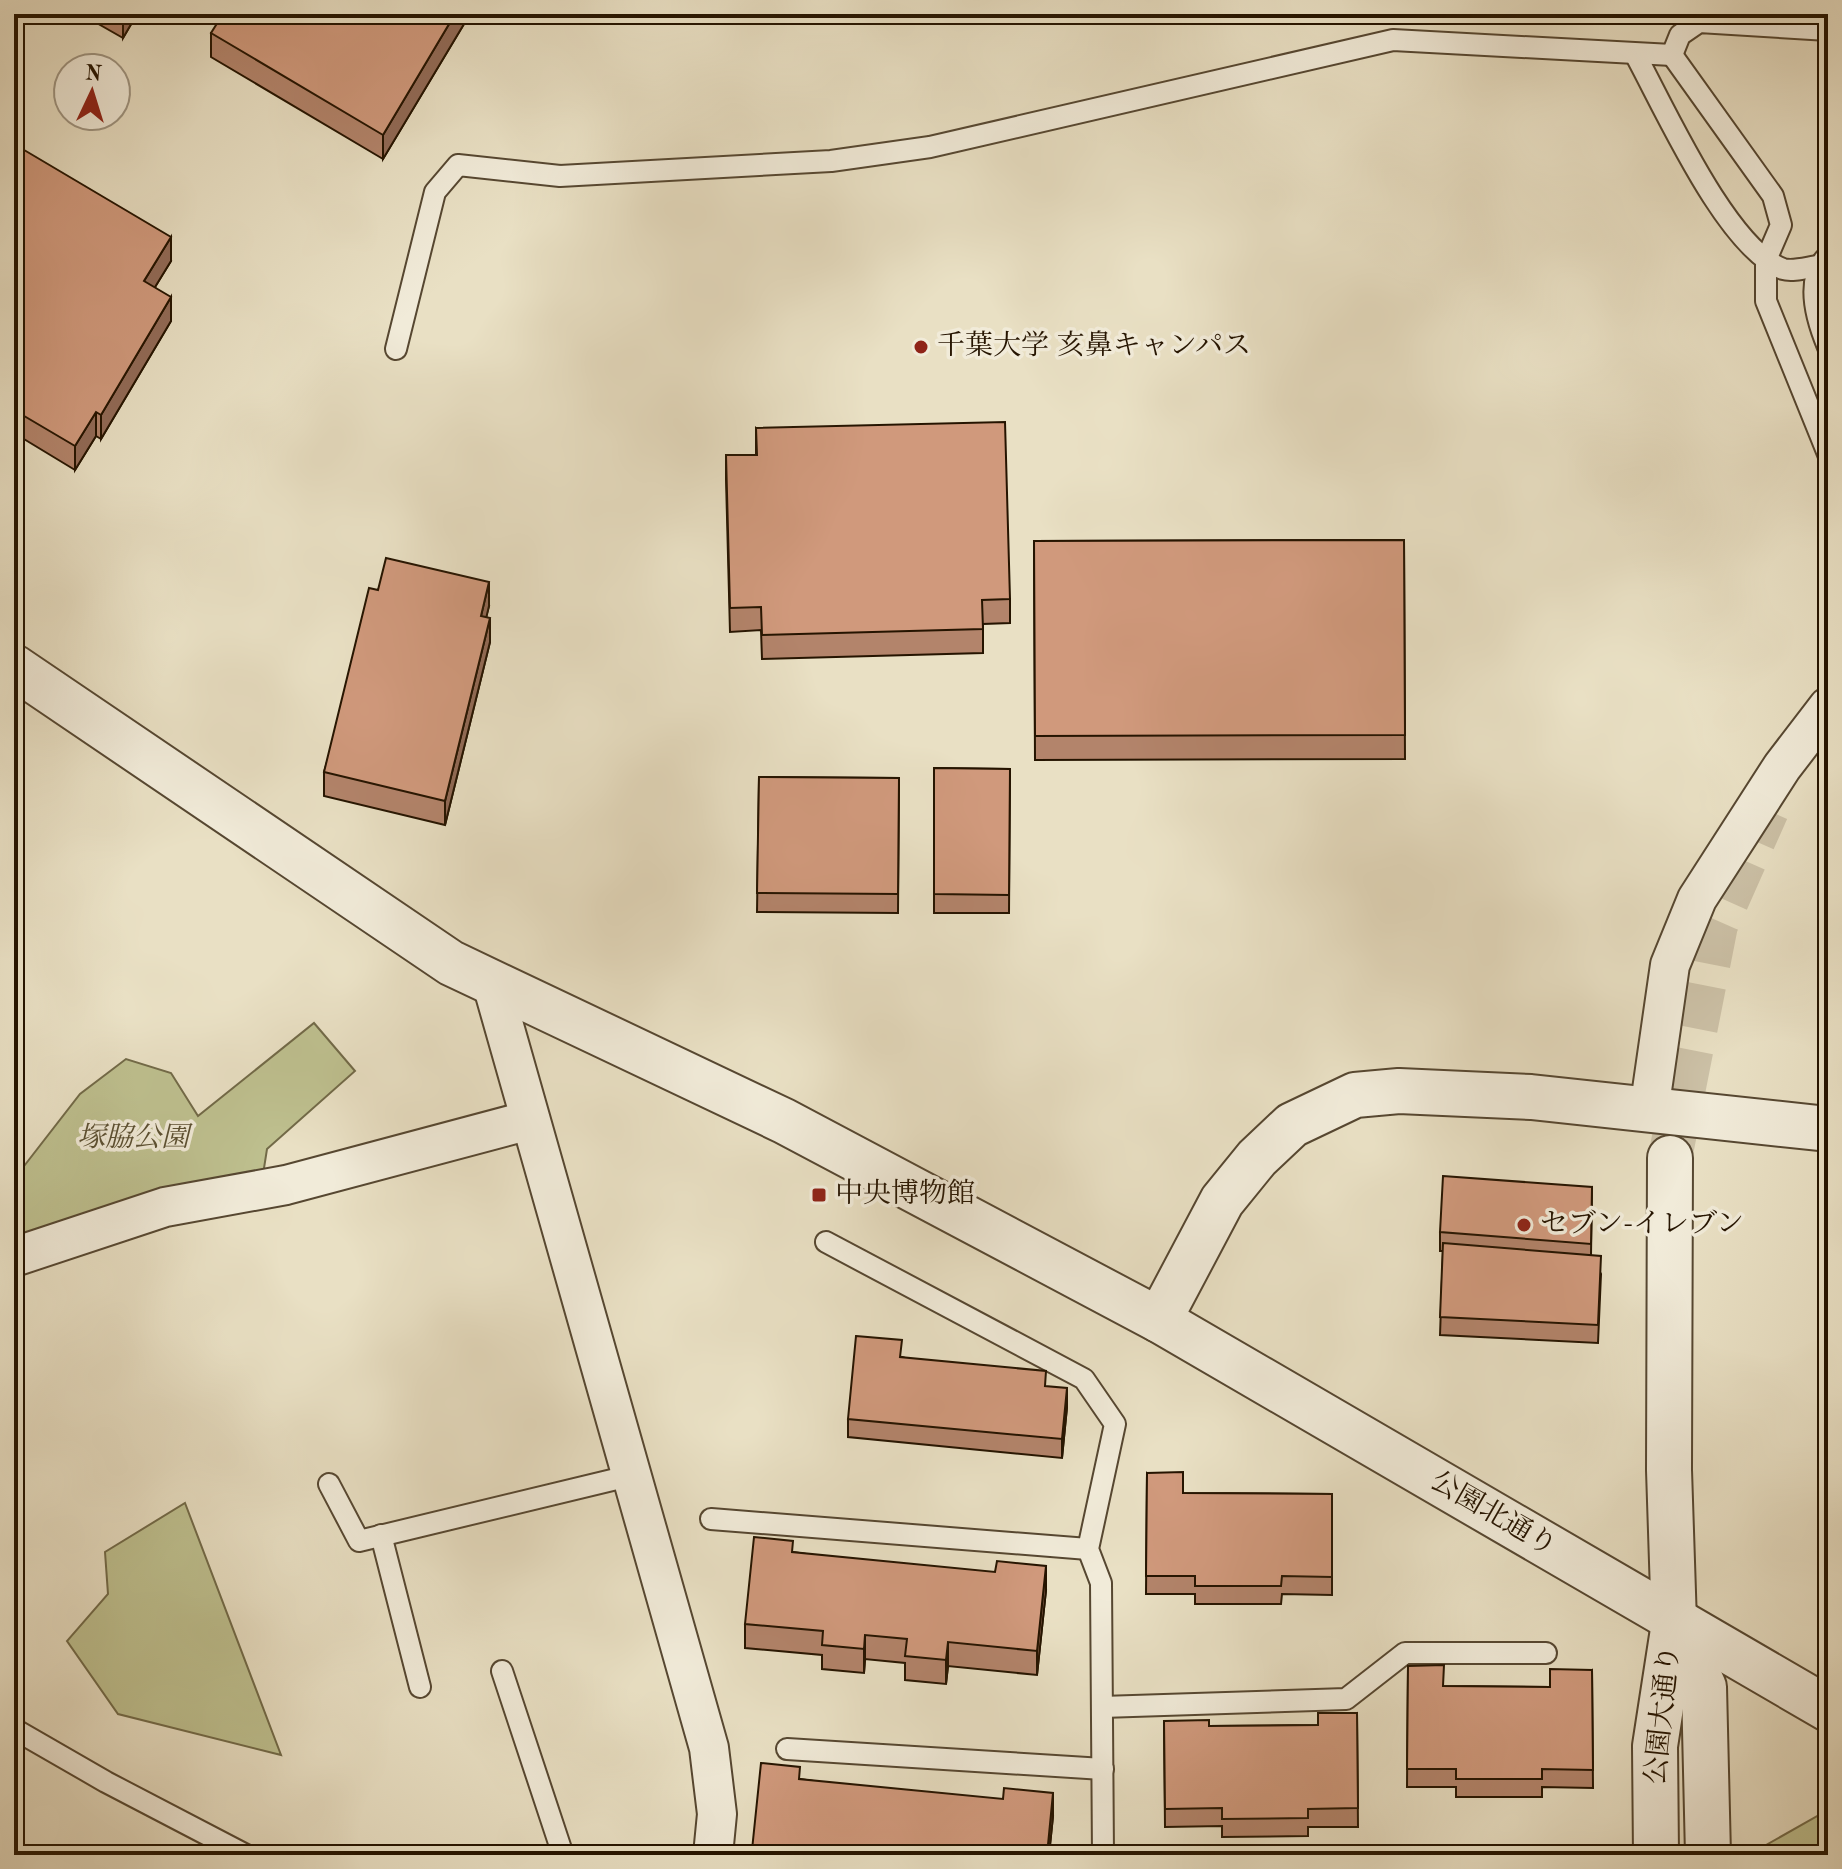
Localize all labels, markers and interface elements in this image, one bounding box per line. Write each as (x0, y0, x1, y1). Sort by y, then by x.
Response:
north arrow (52, 52, 132, 132)
text: N (84, 62, 103, 86)
place label: 千葉大学 亥鼻キャンパス (937, 330, 1251, 361)
marker: 千葉大学 亥鼻キャンパス (912, 338, 930, 356)
park label: 塚脇公園 (77, 1122, 193, 1153)
place label: 中央博物館 (835, 1178, 975, 1209)
marker: 中央博物館 (810, 1186, 828, 1204)
place label: セブン-イレブン (1540, 1209, 1744, 1239)
marker: セブン-イレブン (1515, 1216, 1533, 1234)
street label: 公園北通り (1425, 1465, 1562, 1562)
street label: 公園大通り (1640, 1644, 1685, 1786)

